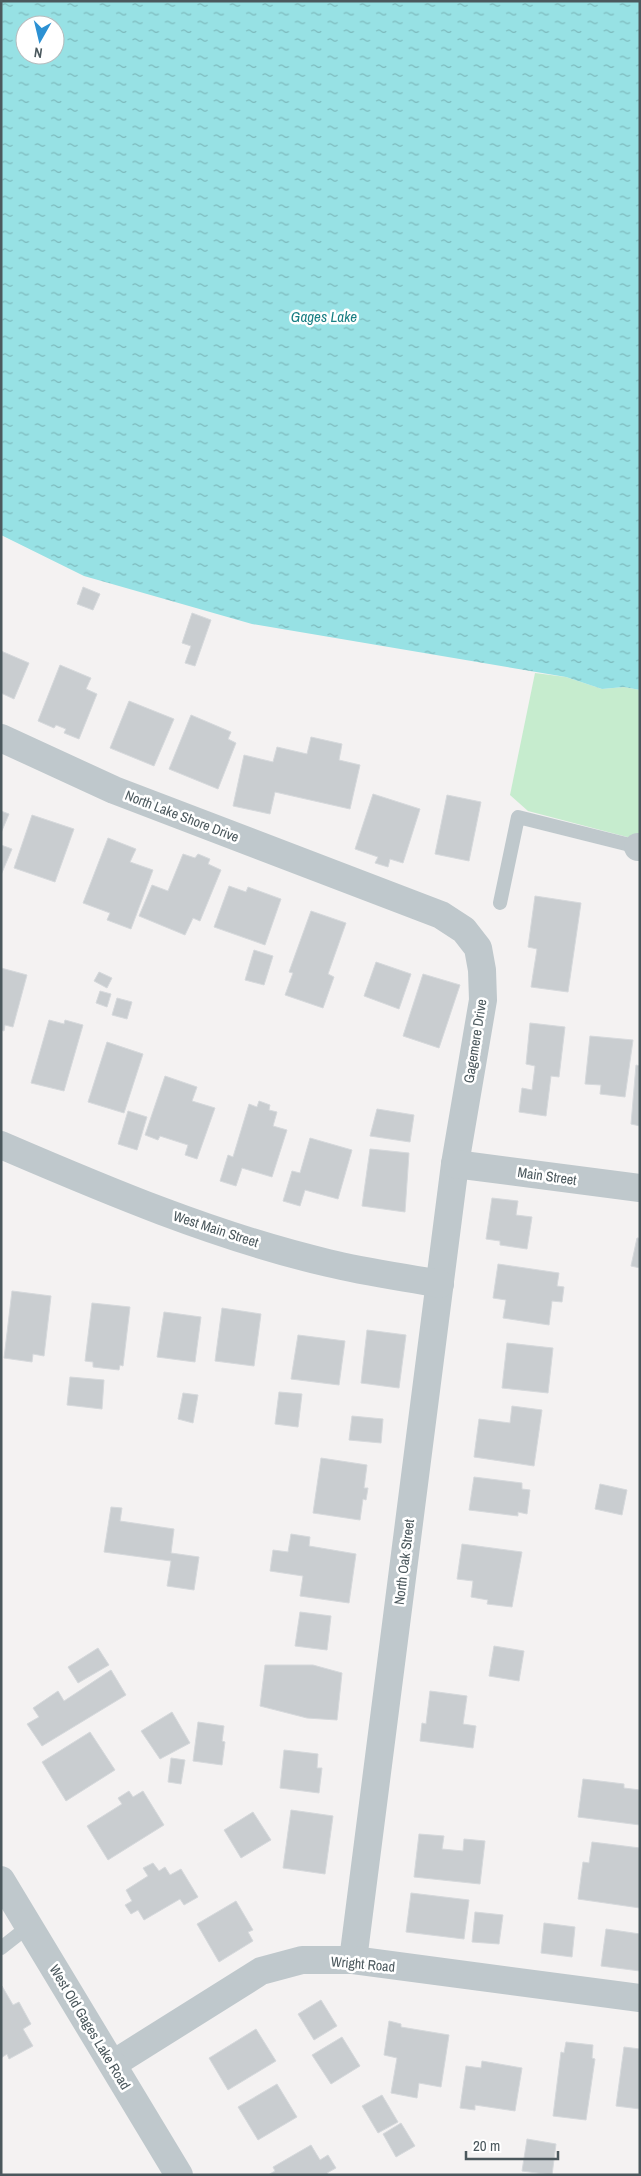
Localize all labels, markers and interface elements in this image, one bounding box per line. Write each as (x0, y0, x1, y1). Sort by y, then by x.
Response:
north arrow (15, 15, 65, 65)
text: N (33, 43, 44, 62)
water label: Gages Lake (291, 306, 357, 327)
street label: North Lake Shore Drive (122, 786, 242, 846)
street label: Gagemere Drive (459, 998, 491, 1084)
street label: Main Street (516, 1163, 578, 1189)
street label: West Main Street (171, 1207, 261, 1251)
street label: North Oak Street (390, 1518, 418, 1606)
street label: Wright Road (330, 1952, 396, 1976)
street label: West Old Gages Lake Road (46, 1961, 134, 2093)
scale bar (466, 2128, 558, 2160)
text: 20 m (473, 2135, 500, 2156)

